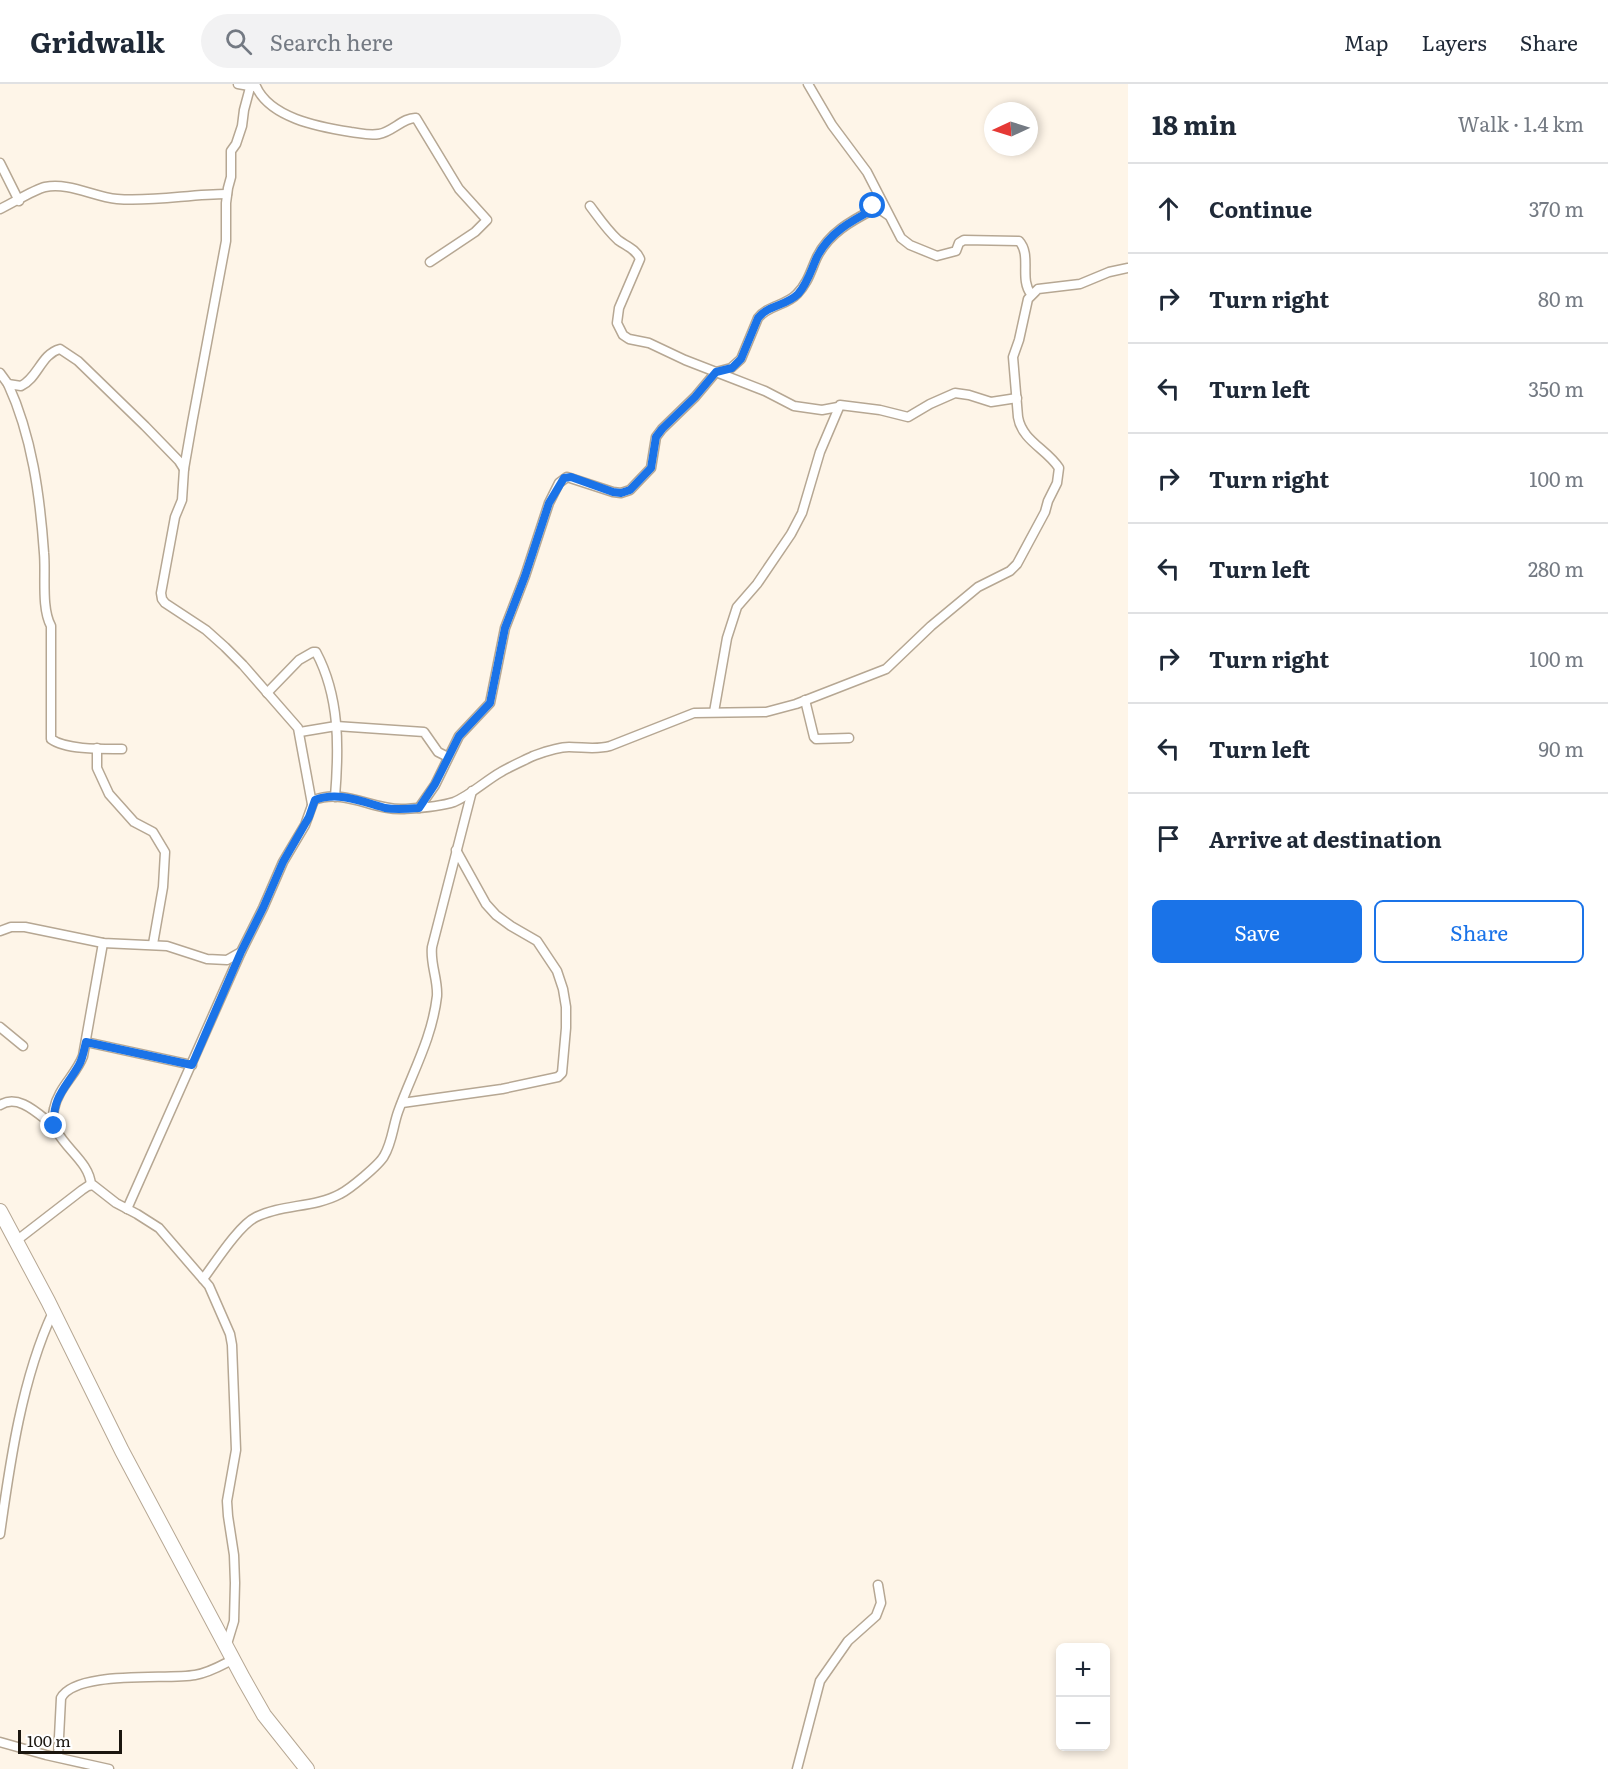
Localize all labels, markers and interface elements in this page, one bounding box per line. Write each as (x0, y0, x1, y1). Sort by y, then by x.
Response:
search box (201, 14, 621, 68)
text: Gridwalk (30, 20, 165, 62)
icon: search (222, 25, 255, 58)
text: Search here (270, 25, 393, 58)
text: Map (1344, 26, 1389, 57)
text: Layers (1422, 26, 1487, 57)
text: Share (1520, 26, 1578, 57)
north arrow (984, 102, 1038, 156)
text: 18 min (1152, 104, 1237, 143)
text: Walk · 1.4 km (1458, 108, 1584, 138)
route start (859, 192, 885, 218)
icon: ahead (1152, 192, 1185, 225)
text: Continue (1209, 192, 1312, 225)
text: 370 m (1529, 193, 1584, 223)
icon: right (1152, 282, 1185, 315)
text: Turn right (1209, 282, 1329, 315)
text: 80 m (1538, 283, 1584, 313)
icon: left (1152, 372, 1185, 405)
text: Turn left (1209, 372, 1310, 405)
text: 350 m (1528, 373, 1584, 403)
icon: right (1152, 462, 1185, 495)
text: Turn right (1209, 462, 1329, 495)
text: 100 m (1529, 463, 1584, 493)
icon: left (1152, 552, 1185, 585)
text: Turn left (1209, 552, 1310, 585)
text: 280 m (1528, 553, 1584, 583)
icon: right (1152, 642, 1185, 675)
text: Turn right (1209, 642, 1329, 675)
text: 100 m (1529, 643, 1584, 673)
icon: left (1152, 732, 1185, 765)
text: Turn left (1209, 732, 1310, 765)
text: 90 m (1539, 733, 1584, 763)
icon: arrive (1152, 822, 1185, 855)
text: Arrive at destination (1209, 822, 1442, 855)
button: Save (1152, 900, 1362, 963)
button: Share (1374, 900, 1584, 963)
route end (40, 1112, 66, 1138)
map controls (1056, 1643, 1110, 1751)
button: + (1056, 1643, 1110, 1697)
button: − (1056, 1697, 1110, 1751)
scale bar (18, 1727, 122, 1754)
text: 100 m (27, 1728, 71, 1752)

